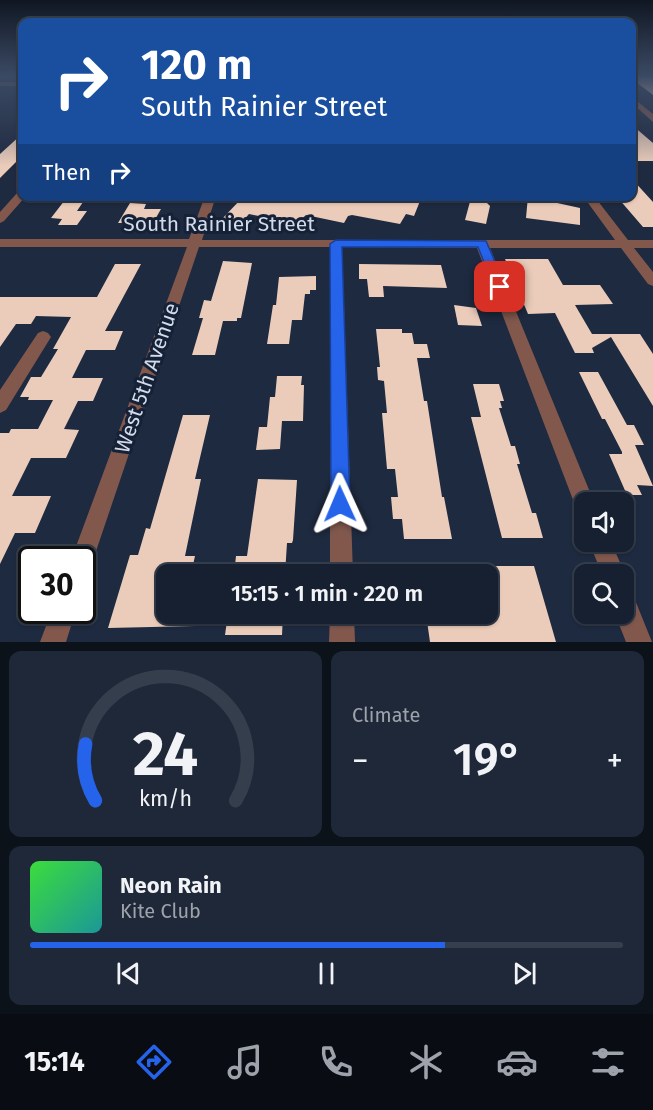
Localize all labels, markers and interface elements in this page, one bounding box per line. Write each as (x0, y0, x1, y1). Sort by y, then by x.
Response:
text: 120 m (141, 40, 252, 90)
icon: right (42, 42, 120, 120)
text: South Rainier Street (141, 91, 387, 123)
icon: right (103, 156, 136, 189)
text: Then (42, 159, 91, 186)
street label: South Rainier Street (123, 211, 315, 237)
pin (474, 261, 525, 312)
icon: arrive (483, 270, 516, 303)
street label: West 5th Avenue (109, 300, 185, 456)
position arrow (308, 472, 372, 536)
map controls (574, 492, 634, 624)
button: sound (574, 492, 634, 552)
speed limit sign: 30 (18, 546, 96, 624)
button: search (574, 564, 634, 624)
text: 15:15 · 1 min · 220 m (231, 580, 423, 607)
text: Climate (352, 703, 420, 727)
text: 24 (133, 717, 198, 792)
text: 19° (453, 733, 522, 787)
text: − (352, 741, 369, 781)
text: + (607, 741, 623, 781)
text: km/h (139, 786, 192, 812)
text: Neon Rain (120, 872, 222, 899)
text: Kite Club (120, 899, 201, 923)
icon: previous (112, 957, 145, 990)
icon: pause (310, 957, 343, 990)
icon: next (508, 957, 541, 990)
icon: directions (133, 1041, 175, 1083)
icon: music (224, 1041, 266, 1083)
icon: phone (315, 1041, 357, 1083)
icon: climate (405, 1041, 447, 1083)
icon: car (496, 1041, 538, 1083)
icon: filters (587, 1041, 629, 1083)
text: 15:14 (24, 1046, 85, 1078)

